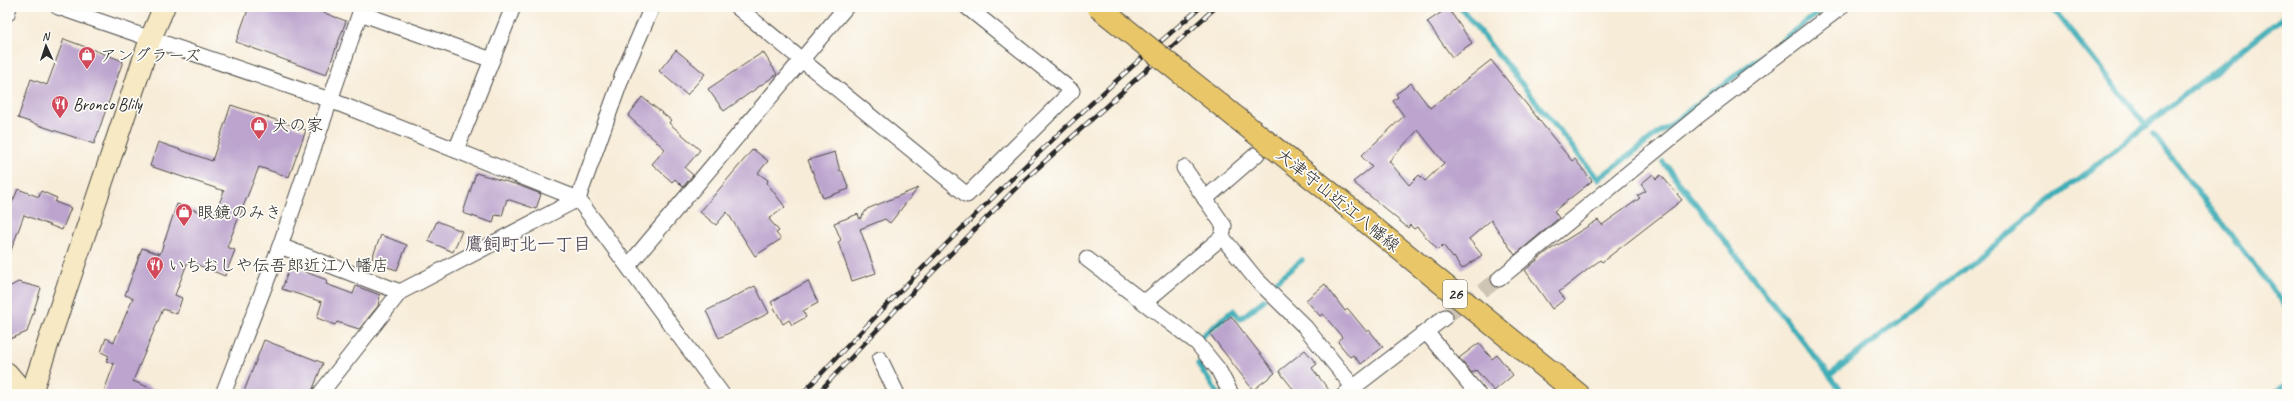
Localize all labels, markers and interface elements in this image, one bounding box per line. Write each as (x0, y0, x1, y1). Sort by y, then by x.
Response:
north arrow (26, 26, 66, 66)
text: N (42, 29, 51, 43)
shop icon: アングラーズ (77, 45, 97, 70)
place label: アングラーズ (100, 45, 201, 66)
restaurant icon: Bronco Blily (50, 94, 70, 119)
place label: Bronco Blily (73, 94, 143, 115)
shop icon: 犬の家 (249, 115, 269, 140)
place label: 犬の家 (272, 115, 323, 136)
street label: 大津守山近江八幡線 (1272, 144, 1404, 256)
shop icon: 眼鏡のみき (174, 202, 194, 227)
place label: 眼鏡のみき (197, 202, 282, 223)
district label: 鷹飼町北一丁目 (465, 233, 591, 255)
restaurant icon: いちおしや伝吾郎近江八幡店 (145, 255, 165, 280)
place label: いちおしや伝吾郎近江八幡店 (168, 255, 389, 276)
road number: 26 (1443, 280, 1467, 308)

